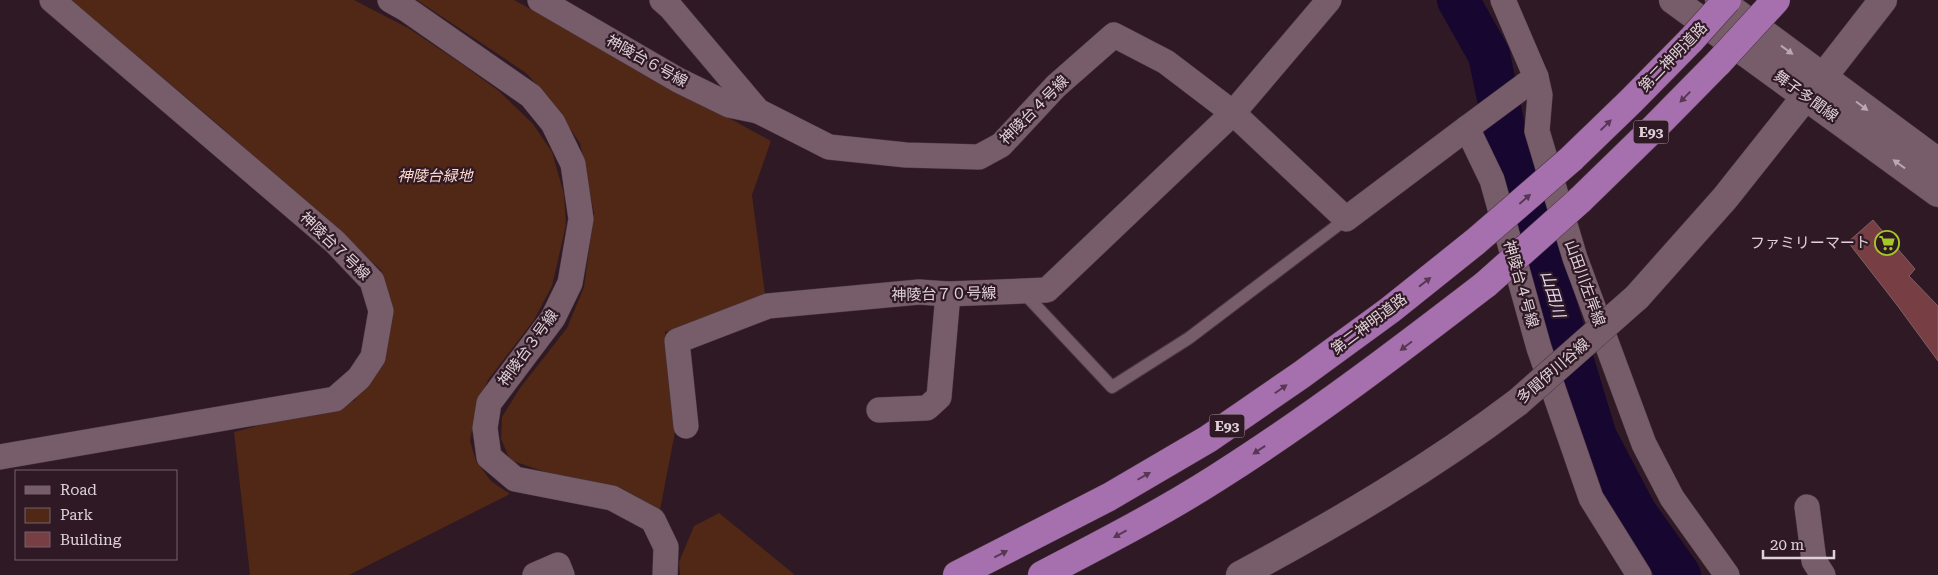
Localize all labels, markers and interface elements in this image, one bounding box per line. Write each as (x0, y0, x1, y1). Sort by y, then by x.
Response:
street label: 第二神明道路 (1635, 18, 1711, 96)
street label: 神陵台６号線 (603, 31, 691, 91)
one-way arrow (1780, 45, 1794, 55)
street label: 舞子多聞線 (1770, 67, 1842, 125)
street label: 神陵台４号線 (996, 72, 1072, 148)
one-way arrow (1679, 90, 1691, 102)
one-way arrow (1855, 101, 1869, 111)
one-way arrow (1600, 119, 1612, 131)
road number: E93 (1634, 120, 1668, 144)
one-way arrow (1893, 158, 1906, 169)
park label: 神陵台緑地 (397, 167, 474, 185)
one-way arrow (1519, 193, 1531, 205)
street label: 神陵台７号線 (296, 208, 374, 284)
supermarket icon: ファミリーマート (1874, 230, 1900, 256)
place label: ファミリーマート (1750, 234, 1870, 252)
street label: 神陵台４号線 (1500, 238, 1542, 330)
street label: 山田川左岸線 (1561, 238, 1609, 328)
water label: 山田川 (1537, 268, 1570, 322)
one-way arrow (1419, 277, 1432, 287)
street label: 神陵台７０号線 (891, 284, 997, 304)
street label: 第二神明道路 (1328, 290, 1410, 358)
street label: 神陵台３号線 (494, 306, 562, 390)
street label: 多聞伊川谷線 (1513, 335, 1593, 407)
one-way arrow (1400, 340, 1413, 351)
one-way arrow (1274, 384, 1287, 394)
road number: E93 (1210, 414, 1244, 438)
one-way arrow (1252, 445, 1266, 455)
legend (15, 470, 178, 560)
one-way arrow (1137, 472, 1150, 481)
text: Road (60, 481, 97, 499)
text: Park (60, 506, 94, 524)
scale bar (1763, 528, 1834, 560)
one-way arrow (1113, 530, 1128, 538)
text: Building (60, 531, 122, 549)
text: 20 m (1770, 536, 1805, 554)
one-way arrow (994, 550, 1008, 558)

